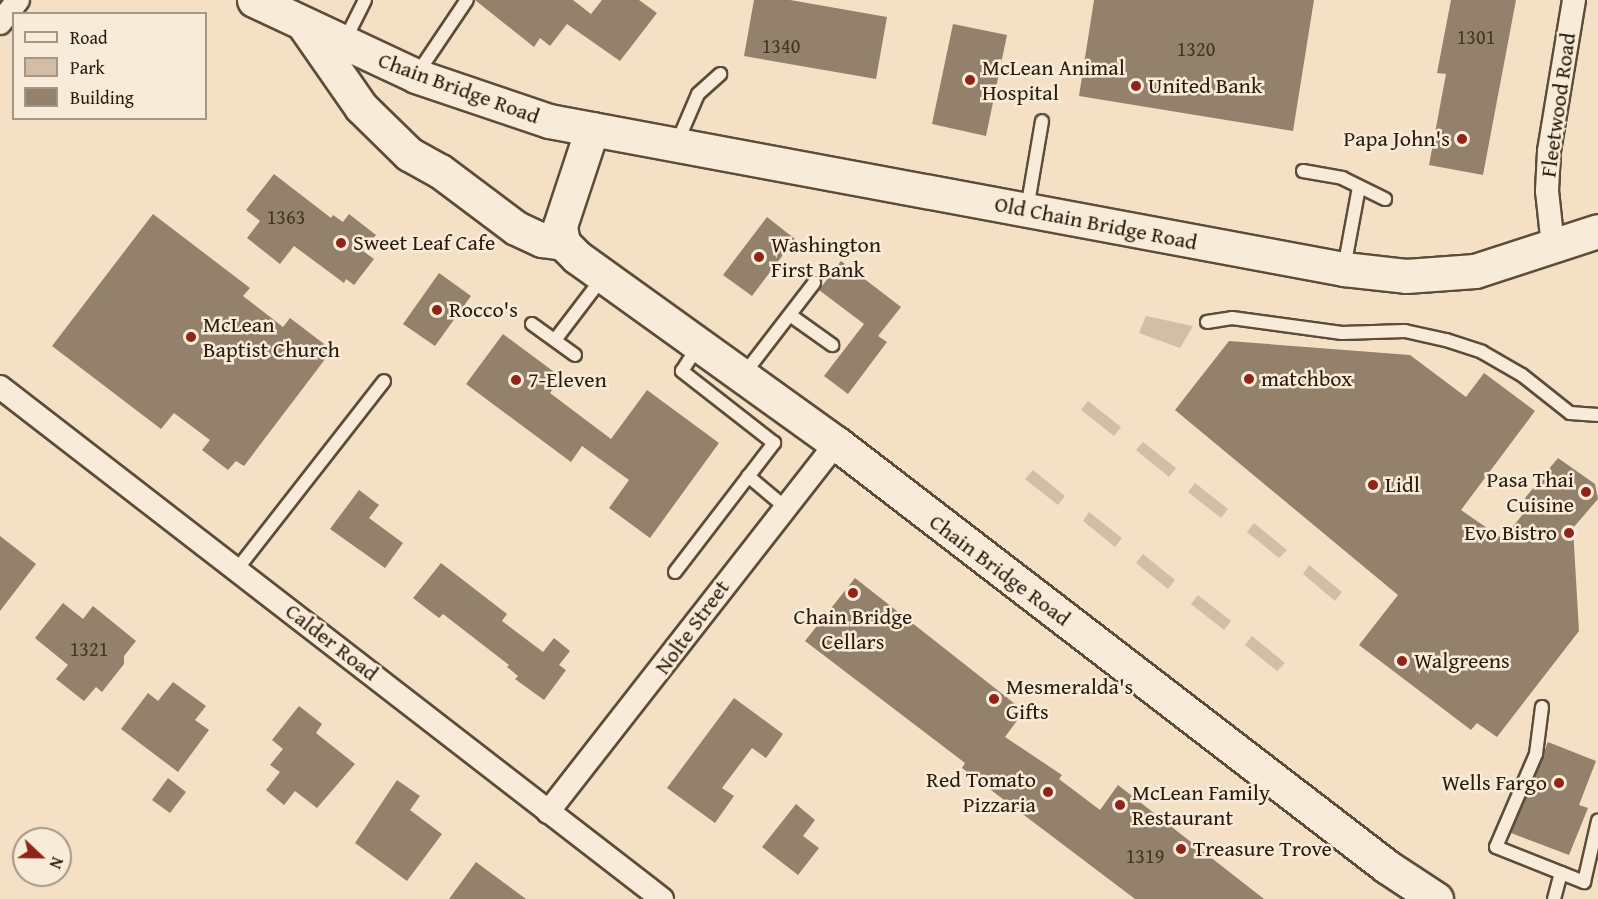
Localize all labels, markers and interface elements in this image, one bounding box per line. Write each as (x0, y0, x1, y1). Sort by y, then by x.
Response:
legend (12, 12, 207, 120)
text: Road (70, 24, 108, 51)
house number: 1301 (1457, 24, 1495, 48)
street label: Fleetwood Road (1535, 31, 1581, 179)
house number: 1340 (762, 33, 800, 57)
house number: 1320 (1177, 36, 1215, 60)
street label: Chain Bridge Road (375, 47, 543, 129)
text: Park (70, 54, 105, 81)
place label: McLean Animal Hospital (982, 54, 1125, 106)
marker: McLean Animal Hospital (963, 73, 977, 87)
place label: United Bank (1148, 73, 1262, 99)
marker: United Bank (1129, 79, 1143, 93)
text: Building (70, 84, 134, 111)
place label: Papa John's (1343, 126, 1450, 152)
marker: Papa John's (1455, 132, 1469, 146)
street label: Old Chain Bridge Road (992, 190, 1200, 256)
house number: 1363 (267, 204, 305, 228)
place label: Sweet Leaf Cafe (353, 230, 495, 256)
place label: Washington First Bank (771, 231, 881, 282)
marker: Sweet Leaf Cafe (334, 236, 348, 250)
marker: Washington First Bank (752, 250, 766, 264)
place label: Rocco's (449, 297, 518, 323)
marker: Rocco's (430, 303, 444, 317)
place label: McLean Baptist Church (203, 311, 340, 362)
marker: McLean Baptist Church (184, 330, 198, 344)
place label: matchbox (1261, 366, 1352, 392)
place label: 7-Eleven (528, 367, 607, 393)
marker: matchbox (1242, 372, 1256, 386)
marker: 7-Eleven (509, 373, 523, 387)
place label: Pasa Thai Cuisine (1487, 466, 1574, 518)
place label: Lidl (1385, 472, 1420, 498)
marker: Lidl (1366, 478, 1380, 492)
marker: Pasa Thai Cuisine (1579, 485, 1593, 499)
street label: Chain Bridge Road (924, 508, 1076, 632)
place label: Evo Bistro (1464, 520, 1557, 546)
marker: Evo Bistro (1562, 526, 1576, 540)
street label: Nolte Street (649, 575, 735, 679)
marker: Chain Bridge Cellars (846, 586, 860, 600)
street label: Calder Road (280, 598, 384, 686)
place label: Chain Bridge Cellars (794, 603, 912, 654)
house number: 1321 (70, 636, 108, 660)
place label: Walgreens (1414, 648, 1510, 674)
marker: Walgreens (1395, 654, 1409, 668)
place label: Mesmeralda's Gifts (1006, 673, 1133, 724)
marker: Mesmeralda's Gifts (987, 692, 1001, 706)
place label: Red Tomato Pizzaria (926, 766, 1036, 818)
place label: Wells Fargo (1441, 770, 1547, 796)
marker: Wells Fargo (1552, 776, 1566, 790)
place label: McLean Family Restaurant (1132, 779, 1270, 830)
marker: Red Tomato Pizzaria (1041, 785, 1055, 799)
marker: McLean Family Restaurant (1113, 798, 1127, 812)
north arrow (12, 827, 72, 887)
place label: Treasure Trove (1193, 836, 1332, 862)
marker: Treasure Trove (1174, 842, 1188, 856)
house number: 1319 (1126, 843, 1164, 867)
text: N (44, 854, 70, 872)

